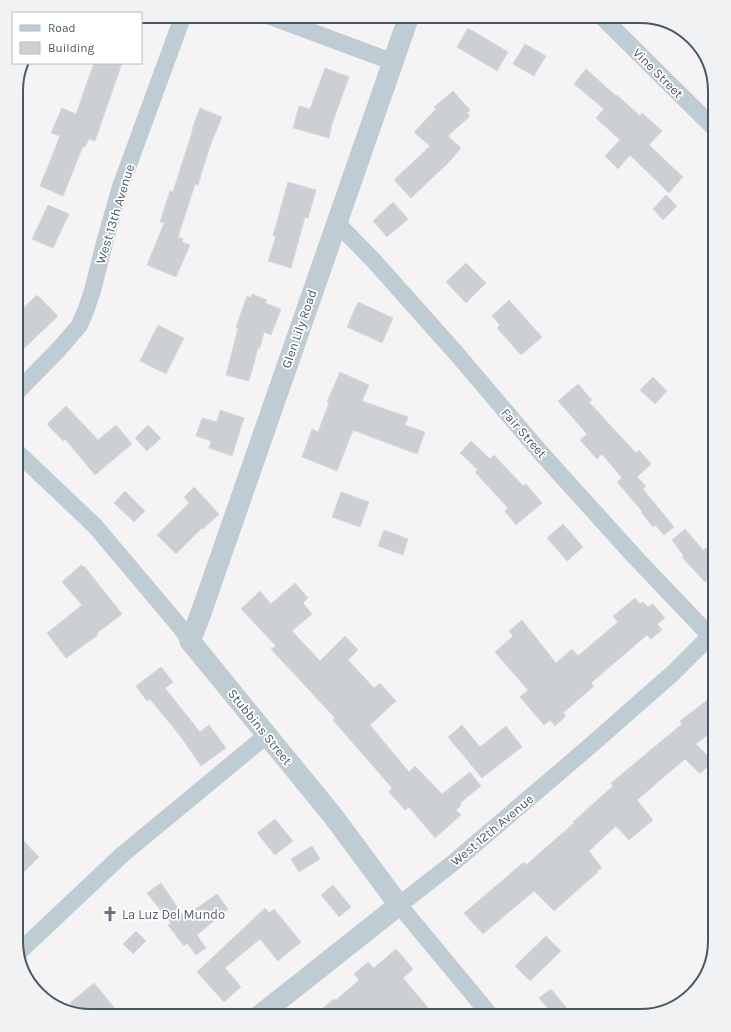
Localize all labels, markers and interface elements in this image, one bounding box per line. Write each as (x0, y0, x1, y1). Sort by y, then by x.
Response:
legend (12, 12, 142, 64)
text: Road (48, 21, 76, 35)
text: Building (48, 41, 95, 55)
street label: Vine Street (630, 45, 686, 101)
street label: West 13th Avenue (93, 162, 137, 266)
street label: Glen Lily Road (279, 288, 319, 370)
street label: Fair Street (498, 405, 550, 461)
street label: Stubbins Street (225, 686, 295, 768)
street label: West 12th Avenue (448, 791, 537, 869)
church icon: La Luz Del Mundo (101, 905, 119, 923)
place label: La Luz Del Mundo (122, 907, 225, 922)

